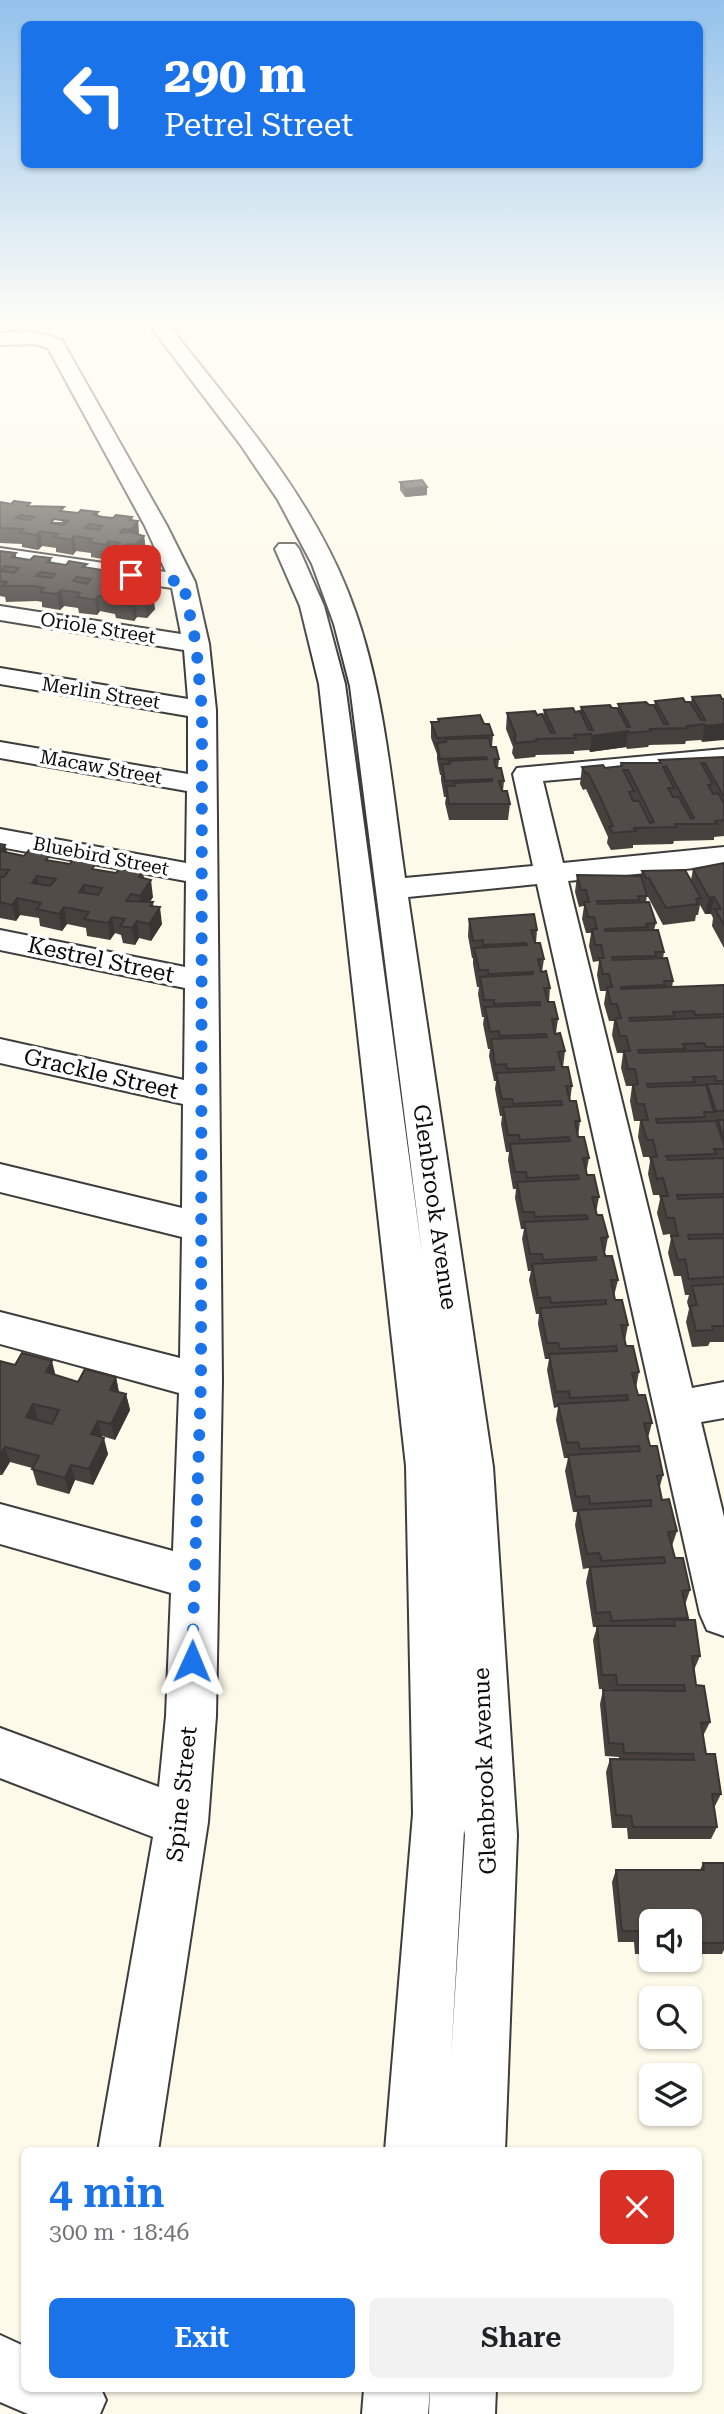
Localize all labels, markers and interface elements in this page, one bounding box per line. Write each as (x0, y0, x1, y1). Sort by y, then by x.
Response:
text: 290 m (164, 47, 306, 104)
icon: left (49, 49, 140, 140)
text: Petrel Street (164, 106, 353, 144)
pin (101, 545, 161, 605)
icon: arrive (112, 556, 150, 594)
street label: Oriole Street (39, 608, 157, 648)
street label: Merlin Street (40, 672, 162, 714)
street label: Macaw Street (38, 745, 164, 789)
street label: Bluebird Street (31, 832, 171, 880)
street label: Kestrel Street (25, 931, 177, 989)
street label: Grackle Street (21, 1043, 181, 1105)
street label: Glenbrook Avenue (407, 1103, 463, 1311)
position arrow (155, 1624, 229, 1698)
street label: Glenbrook Avenue (468, 1667, 502, 1875)
street label: Spine Street (161, 1725, 203, 1863)
map controls (639, 1909, 702, 2126)
button: sound (639, 1909, 702, 1972)
button: search (639, 1986, 702, 2049)
button: layers (639, 2063, 702, 2126)
text: 4 min (49, 2168, 165, 2217)
button: close (600, 2170, 674, 2244)
text: 300 m · 18:46 (49, 2219, 189, 2246)
button: Exit (49, 2298, 355, 2378)
button: Share (369, 2298, 674, 2378)

